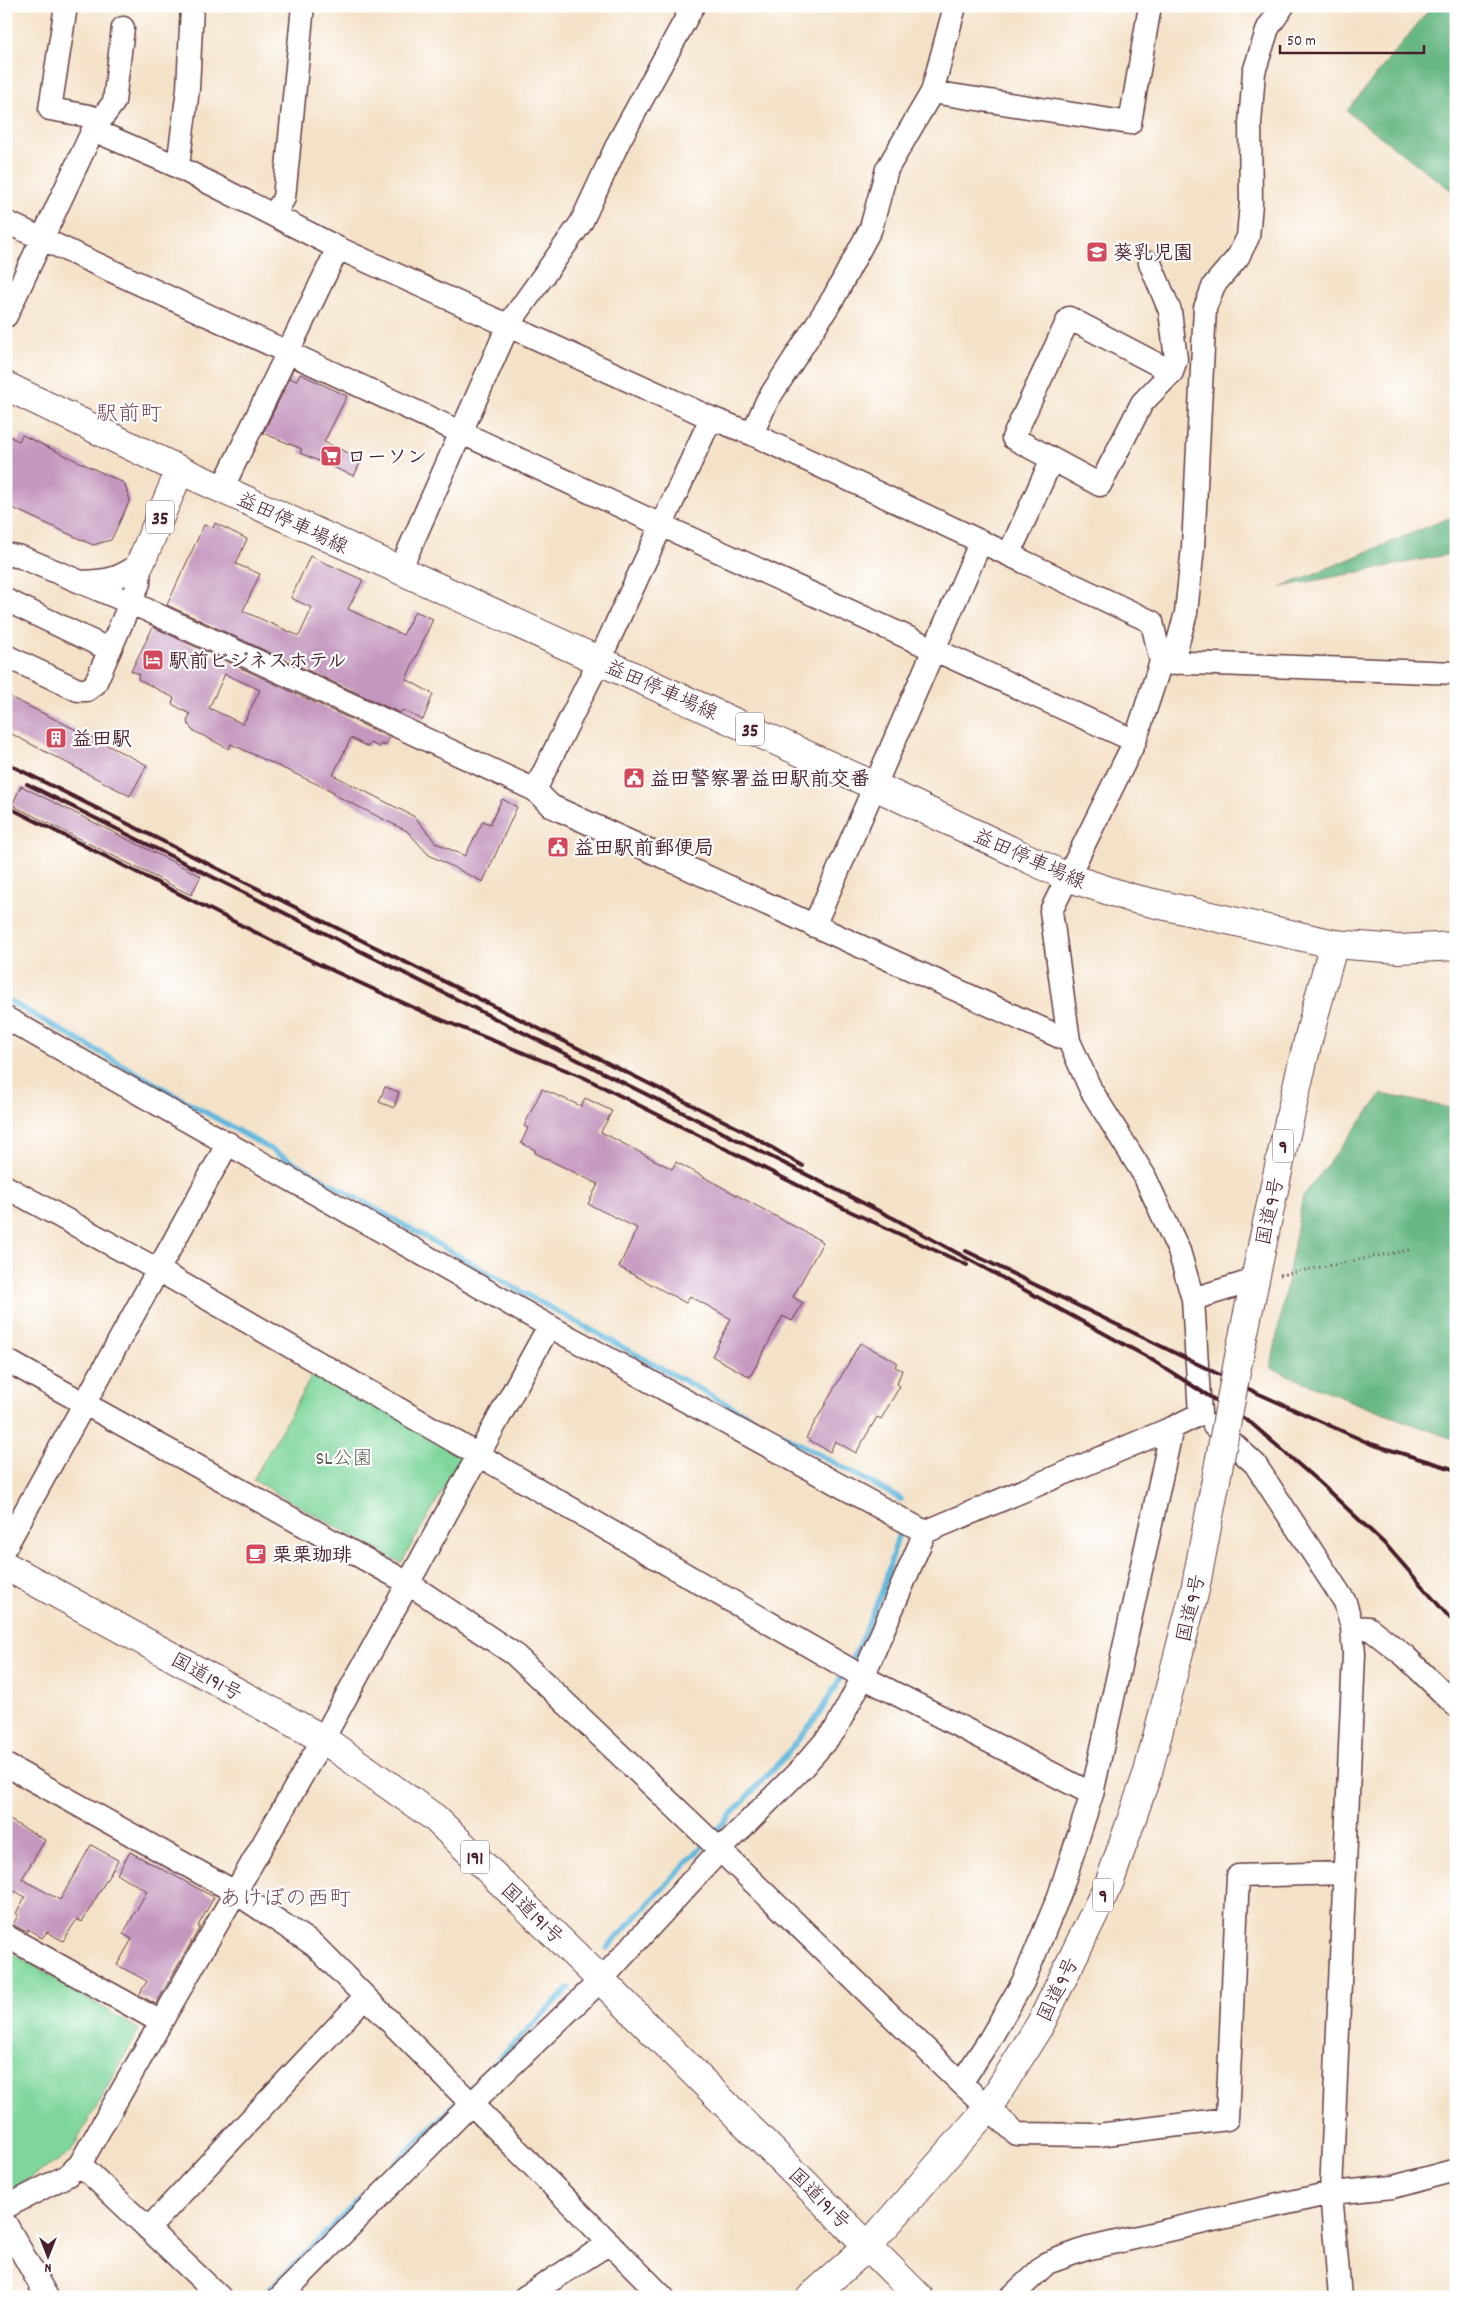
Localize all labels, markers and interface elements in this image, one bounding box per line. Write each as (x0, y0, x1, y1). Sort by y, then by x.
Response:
scale bar (1280, 22, 1423, 54)
text: 50 m (1287, 31, 1316, 53)
school or university icon: 葵乳児園 (1085, 240, 1109, 264)
place label: 葵乳児園 (1113, 241, 1193, 269)
district label: 駅前町 (96, 400, 162, 431)
supermarket icon: ローソン (319, 444, 343, 468)
place label: ローソン (347, 445, 427, 473)
street label: 益田停車場線 (231, 487, 352, 563)
road number: 35 (146, 501, 174, 534)
hotel icon: 駅前ビジネスホテル (141, 648, 165, 672)
place label: 駅前ビジネスホテル (169, 649, 347, 677)
street label: 益田停車場線 (600, 655, 721, 729)
road number: 35 (736, 712, 764, 746)
building icon: 益田駅 (44, 726, 68, 750)
place label: 益田駅 (72, 727, 132, 755)
public building icon: 益田警察署益田駅前交番 (622, 766, 646, 790)
place label: 益田警察署益田駅前交番 (650, 767, 870, 795)
street label: 益田停車場線 (968, 824, 1089, 898)
public building icon: 益田駅前郵便局 (546, 835, 570, 859)
place label: 益田駅前郵便局 (574, 836, 714, 864)
road number: 9 (1273, 1130, 1293, 1162)
street label: 国道9号 (1251, 1175, 1293, 1248)
park label: SL公園 (316, 1446, 373, 1474)
cafe icon: 栗栗珈琲 (244, 1542, 268, 1566)
place label: 栗栗珈琲 (272, 1543, 352, 1571)
street label: 国道9号 (1172, 1572, 1214, 1646)
street label: 国道191号 (165, 1647, 246, 1710)
road number: 191 (461, 1840, 489, 1874)
street label: 国道191号 (493, 1878, 569, 1952)
road number: 9 (1093, 1878, 1113, 1912)
district label: あけぼの西町 (219, 1885, 351, 1916)
street label: 国道9号 (1032, 1953, 1087, 2028)
street label: 国道191号 (780, 2163, 855, 2238)
north arrow (22, 2230, 72, 2280)
text: N (44, 2257, 51, 2277)

